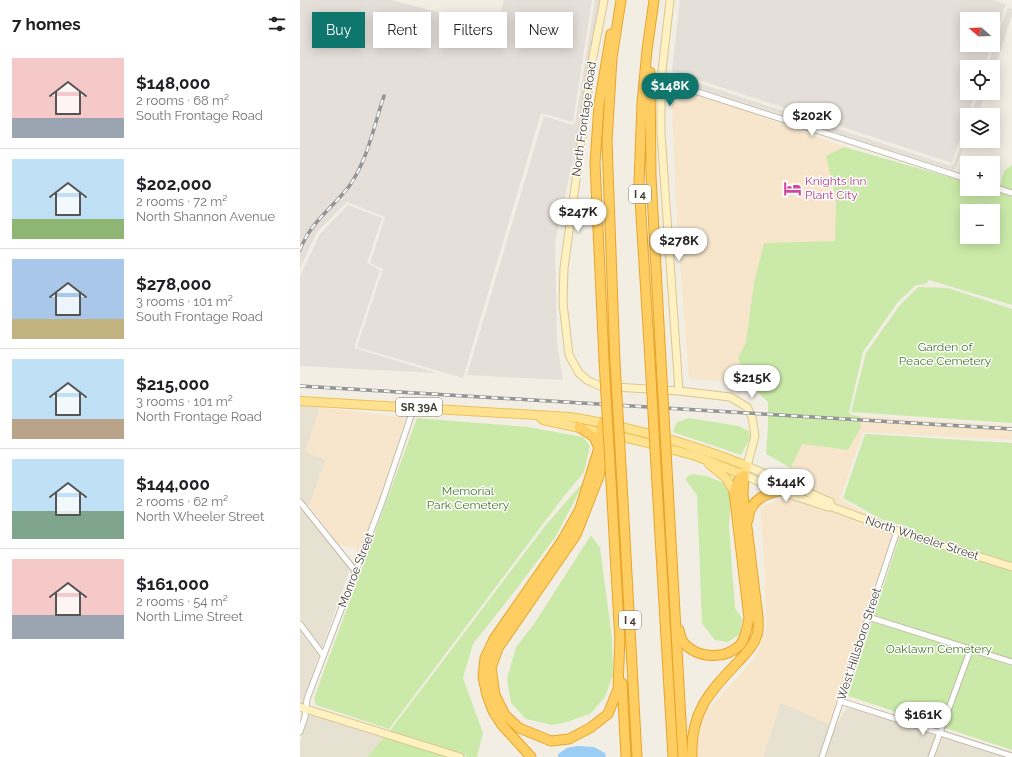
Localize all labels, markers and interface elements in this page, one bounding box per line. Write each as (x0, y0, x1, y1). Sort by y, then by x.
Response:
chip: Buy (312, 12, 365, 48)
chip: Rent (373, 12, 431, 48)
chip: Filters (439, 12, 507, 48)
chip: New (515, 12, 573, 48)
north arrow (960, 12, 1000, 52)
map controls (960, 12, 1000, 244)
icon: filters (266, 13, 288, 35)
text: 7 homes (12, 14, 81, 34)
button: locate (960, 60, 1000, 100)
street label: North Frontage Road (569, 61, 599, 177)
text: $148,000 (136, 73, 210, 93)
pin: $148K (642, 73, 698, 107)
icon: home (44, 74, 92, 122)
text: $148K (651, 78, 689, 93)
text: 2 rooms · 68 m² (136, 93, 229, 108)
pin: $202K (784, 103, 840, 137)
text: South Frontage Road (136, 108, 263, 123)
text: $202K (792, 108, 832, 123)
button: layers (960, 108, 1000, 148)
button: + (960, 156, 1000, 196)
text: $202,000 (136, 174, 212, 194)
place label: Knights Inn Plant City (805, 174, 867, 202)
icon: home (44, 175, 92, 223)
hotel icon: Knights Inn Plant City (782, 178, 802, 198)
road number: I 4 (629, 185, 651, 203)
text: 2 rooms · 72 m² (136, 194, 227, 209)
pin: $247K (550, 199, 606, 233)
text: $247K (559, 204, 598, 219)
button: − (960, 204, 1000, 244)
text: North Shannon Avenue (136, 209, 275, 224)
pin: $278K (651, 228, 707, 262)
text: $278K (659, 233, 699, 248)
text: $278,000 (136, 274, 211, 294)
icon: home (44, 275, 92, 323)
text: 3 rooms · 101 m² (136, 294, 233, 309)
text: South Frontage Road (136, 309, 263, 324)
park label: Garden of Peace Cemetery (899, 340, 992, 368)
pin: $215K (724, 365, 780, 399)
text: $215K (733, 370, 771, 385)
text: $215,000 (136, 374, 209, 394)
icon: home (44, 375, 92, 423)
text: 3 rooms · 101 m² (136, 394, 233, 409)
road number: SR 39A (396, 398, 442, 416)
text: North Frontage Road (136, 409, 262, 424)
pin: $144K (758, 469, 814, 503)
text: $144,000 (136, 474, 210, 494)
text: $144K (767, 474, 805, 489)
icon: home (44, 475, 92, 523)
park label: Memorial Park Cemetery (427, 484, 510, 512)
text: 2 rooms · 62 m² (136, 494, 228, 509)
text: North Wheeler Street (136, 509, 264, 524)
street label: North Wheeler Street (864, 513, 980, 563)
street label: Monroe Street (335, 531, 377, 609)
text: $161,000 (136, 574, 209, 594)
icon: home (44, 575, 92, 623)
street label: West Hillsboro Street (834, 586, 884, 702)
text: 2 rooms · 54 m² (136, 594, 228, 609)
text: North Lime Street (136, 609, 243, 624)
road number: I 4 (619, 611, 641, 629)
park label: Oaklawn Cemetery (886, 642, 993, 656)
pin: $161K (895, 702, 951, 736)
text: $161K (904, 707, 942, 722)

